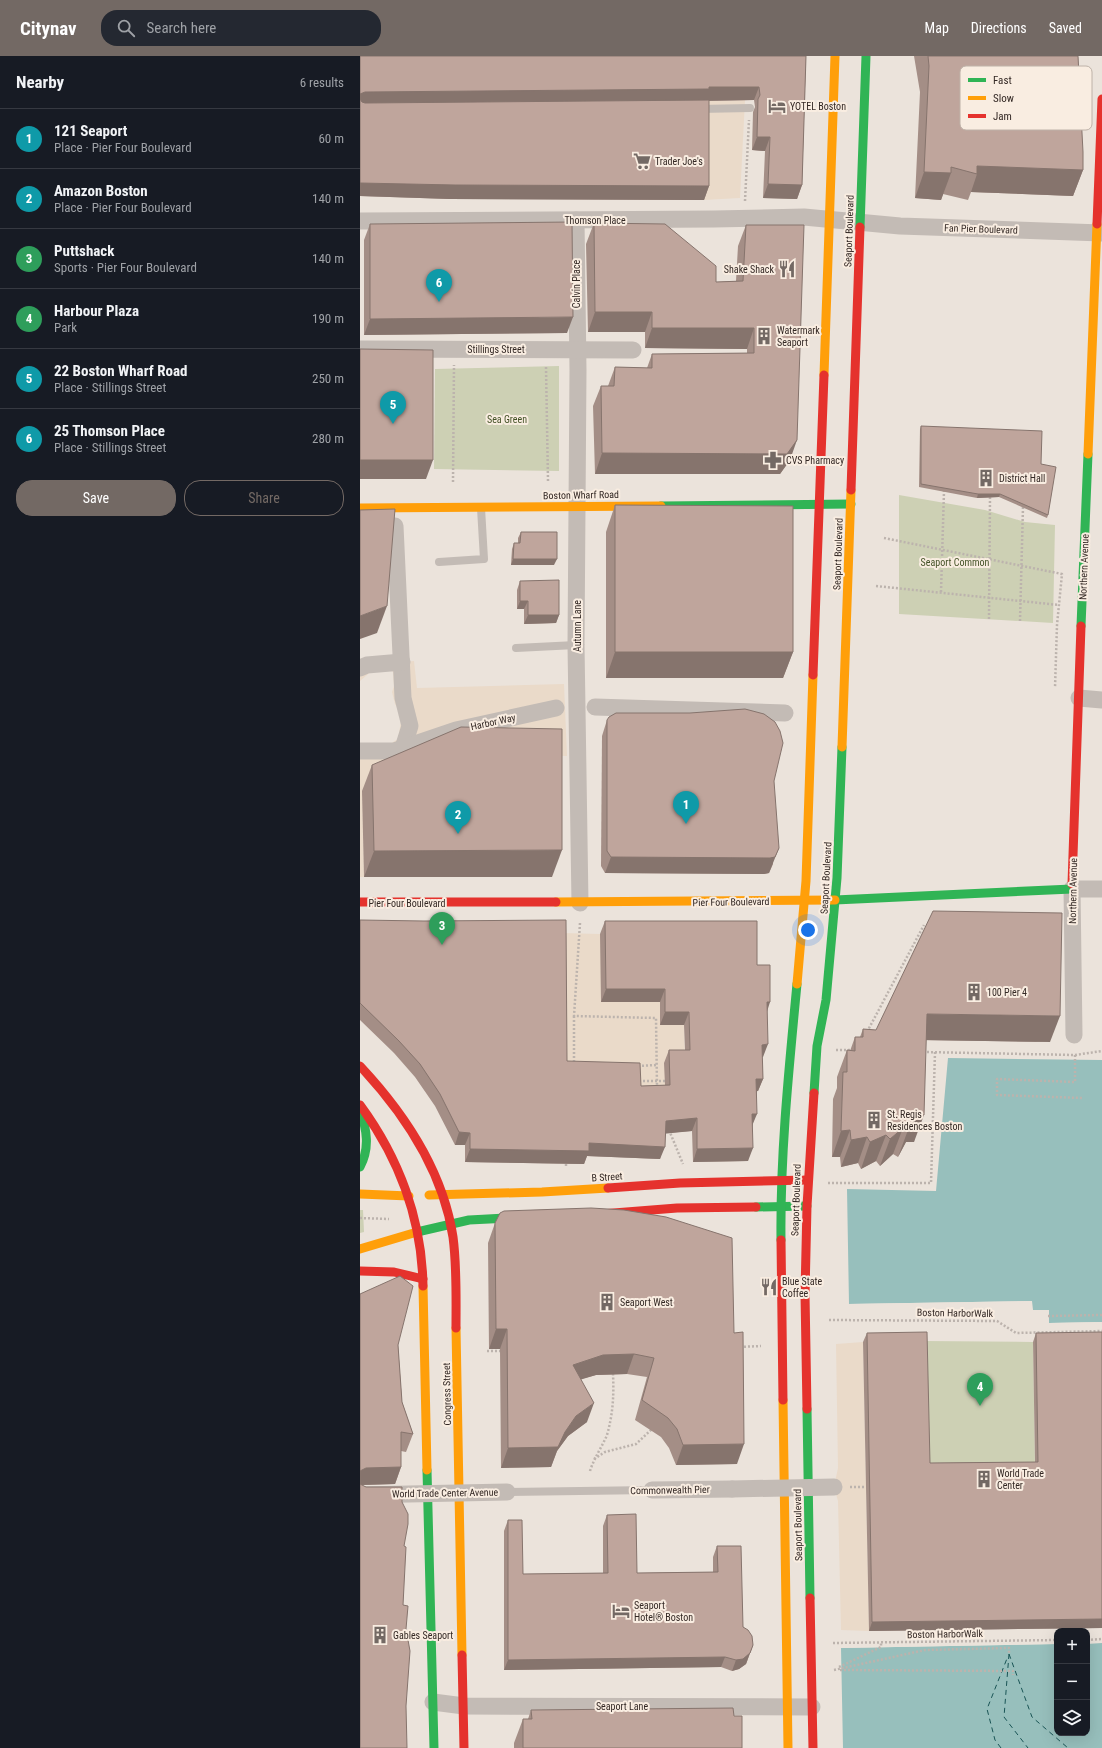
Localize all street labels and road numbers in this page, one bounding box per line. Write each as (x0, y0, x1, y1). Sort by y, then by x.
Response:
street label: Seaport Boulevard (842, 195, 856, 267)
street label: Thomson Place (564, 215, 626, 226)
street label: Fan Pier Boulevard (944, 222, 1018, 236)
street label: Calvin Place (571, 259, 582, 308)
street label: Stillings Street (467, 344, 525, 355)
street label: Boston Wharf Road (543, 489, 619, 501)
street label: Seaport Boulevard (831, 518, 845, 590)
street label: Northern Avenue (1077, 534, 1091, 600)
street label: Autumn Lane (572, 600, 583, 652)
street label: Harbor Way (470, 712, 516, 732)
street label: Seaport Boulevard (819, 842, 833, 914)
street label: Northern Avenue (1067, 858, 1079, 924)
street label: Pier Four Boulevard (692, 896, 770, 908)
street label: Pier Four Boulevard (369, 898, 445, 909)
street label: Seaport Boulevard (789, 1164, 803, 1236)
street label: B Street (591, 1170, 623, 1184)
street label: Boston HarborWalk (917, 1307, 994, 1319)
street label: Congress Street (441, 1362, 453, 1426)
street label: Commonwealth Pier (630, 1484, 710, 1496)
street label: World Trade Center Avenue (392, 1487, 499, 1499)
street label: Seaport Boulevard (792, 1489, 804, 1561)
street label: Boston HarborWalk (907, 1628, 984, 1640)
street label: Seaport Lane (596, 1701, 648, 1712)

